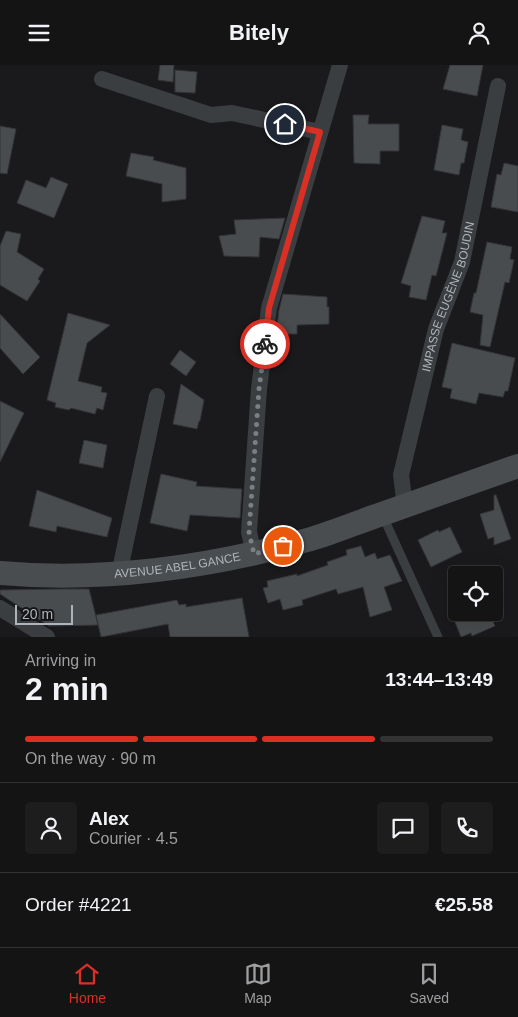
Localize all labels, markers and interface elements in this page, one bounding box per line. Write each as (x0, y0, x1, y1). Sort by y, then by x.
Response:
icon: menu (25, 19, 53, 47)
icon: person (465, 19, 493, 47)
text: Bitely (229, 20, 289, 45)
pin (264, 103, 306, 145)
icon: home (271, 110, 299, 138)
street label: IMPASSE EUGÈNE BOUDIN (419, 220, 477, 373)
courier (240, 319, 290, 369)
icon: bike (251, 330, 279, 358)
pin (262, 525, 304, 567)
icon: bag (269, 532, 297, 560)
street label: AVENUE ABEL GANCE (114, 549, 242, 581)
map controls (448, 566, 503, 621)
button: locate (448, 566, 503, 621)
scale bar (15, 602, 72, 625)
text: 20 m (22, 606, 53, 622)
text: Arriving in (25, 652, 96, 669)
text: 13:44–13:49 (385, 669, 493, 690)
text: 2 min (25, 671, 109, 707)
text: On the way · 90 m (25, 750, 156, 767)
button: person (25, 802, 77, 854)
button: chat (377, 802, 429, 854)
button: phone (441, 802, 493, 854)
text: Alex (89, 808, 129, 829)
text: Courier · 4.5 (89, 830, 178, 847)
text: Order #4221 (25, 894, 132, 915)
text: €25.58 (435, 894, 493, 915)
tab: Home (69, 960, 106, 1006)
tab: Map (244, 960, 272, 1006)
tab: Saved (409, 960, 449, 1006)

